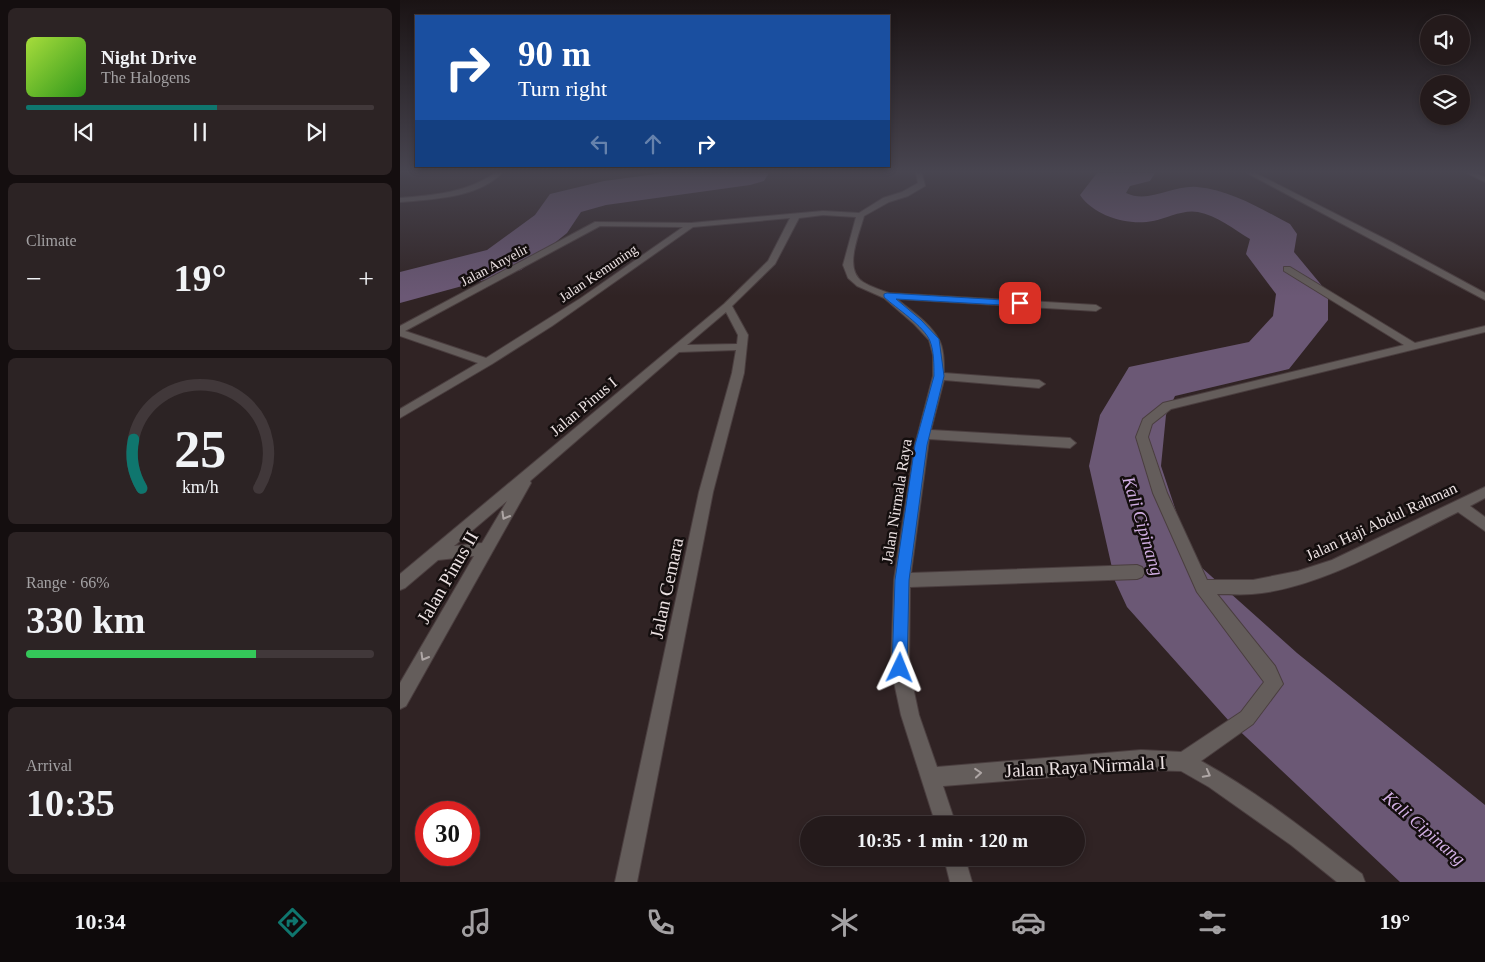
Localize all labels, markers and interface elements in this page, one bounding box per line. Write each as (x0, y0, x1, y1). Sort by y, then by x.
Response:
map controls (1420, 15, 1470, 125)
button: sound (1420, 15, 1470, 65)
icon: right (435, 35, 500, 100)
text: 90 m (518, 35, 591, 74)
text: Night Drive (101, 47, 197, 68)
text: The Halogens (101, 69, 190, 86)
button: layers (1420, 75, 1470, 125)
text: Turn right (518, 76, 607, 101)
icon: previous (70, 118, 98, 146)
icon: pause (186, 118, 214, 146)
icon: next (302, 118, 330, 146)
icon: left (586, 130, 614, 158)
icon: ahead (639, 130, 667, 158)
icon: right (692, 130, 720, 158)
text: Climate (26, 232, 77, 249)
street label: Jalan Anyelir (458, 241, 531, 289)
street label: Jalan Kemuning (556, 242, 640, 305)
text: 19° (173, 257, 227, 299)
text: − (26, 263, 42, 294)
text: + (358, 263, 374, 294)
pin (999, 282, 1041, 324)
icon: arrive (1006, 289, 1034, 317)
street label: Jalan Pinus I (547, 374, 620, 439)
text: 25 (174, 421, 226, 478)
street label: Jalan Nirmala Raya (878, 437, 916, 565)
water label: Kali Cipinang (1118, 473, 1168, 578)
text: km/h (182, 477, 218, 497)
street label: Jalan Haji Abdul Rahman (1303, 479, 1460, 565)
one-way arrow (502, 511, 512, 520)
street label: Jalan Pinus II (412, 527, 482, 627)
street label: Jalan Cemara (646, 535, 688, 641)
text: Range · 66% (26, 574, 110, 591)
text: 330 km (26, 599, 145, 641)
position arrow (873, 641, 925, 693)
one-way arrow (421, 652, 431, 661)
street label: Jalan Raya Nirmala I (1004, 752, 1166, 781)
text: Arrival (26, 757, 72, 774)
one-way arrow (974, 768, 982, 779)
one-way arrow (1201, 768, 1210, 778)
text: 10:35 (26, 782, 115, 824)
water label: Kali Cipinang (1378, 786, 1469, 869)
speed limit sign: 30 (415, 801, 480, 866)
text: 10:35 · 1 min · 120 m (857, 830, 1028, 851)
icon: directions (275, 905, 310, 940)
icon: music (459, 905, 494, 940)
icon: phone (643, 905, 678, 940)
icon: climate (827, 905, 862, 940)
icon: car (1011, 905, 1046, 940)
icon: filters (1195, 905, 1230, 940)
text: 10:34 (75, 909, 126, 934)
text: 19° (1380, 909, 1410, 934)

